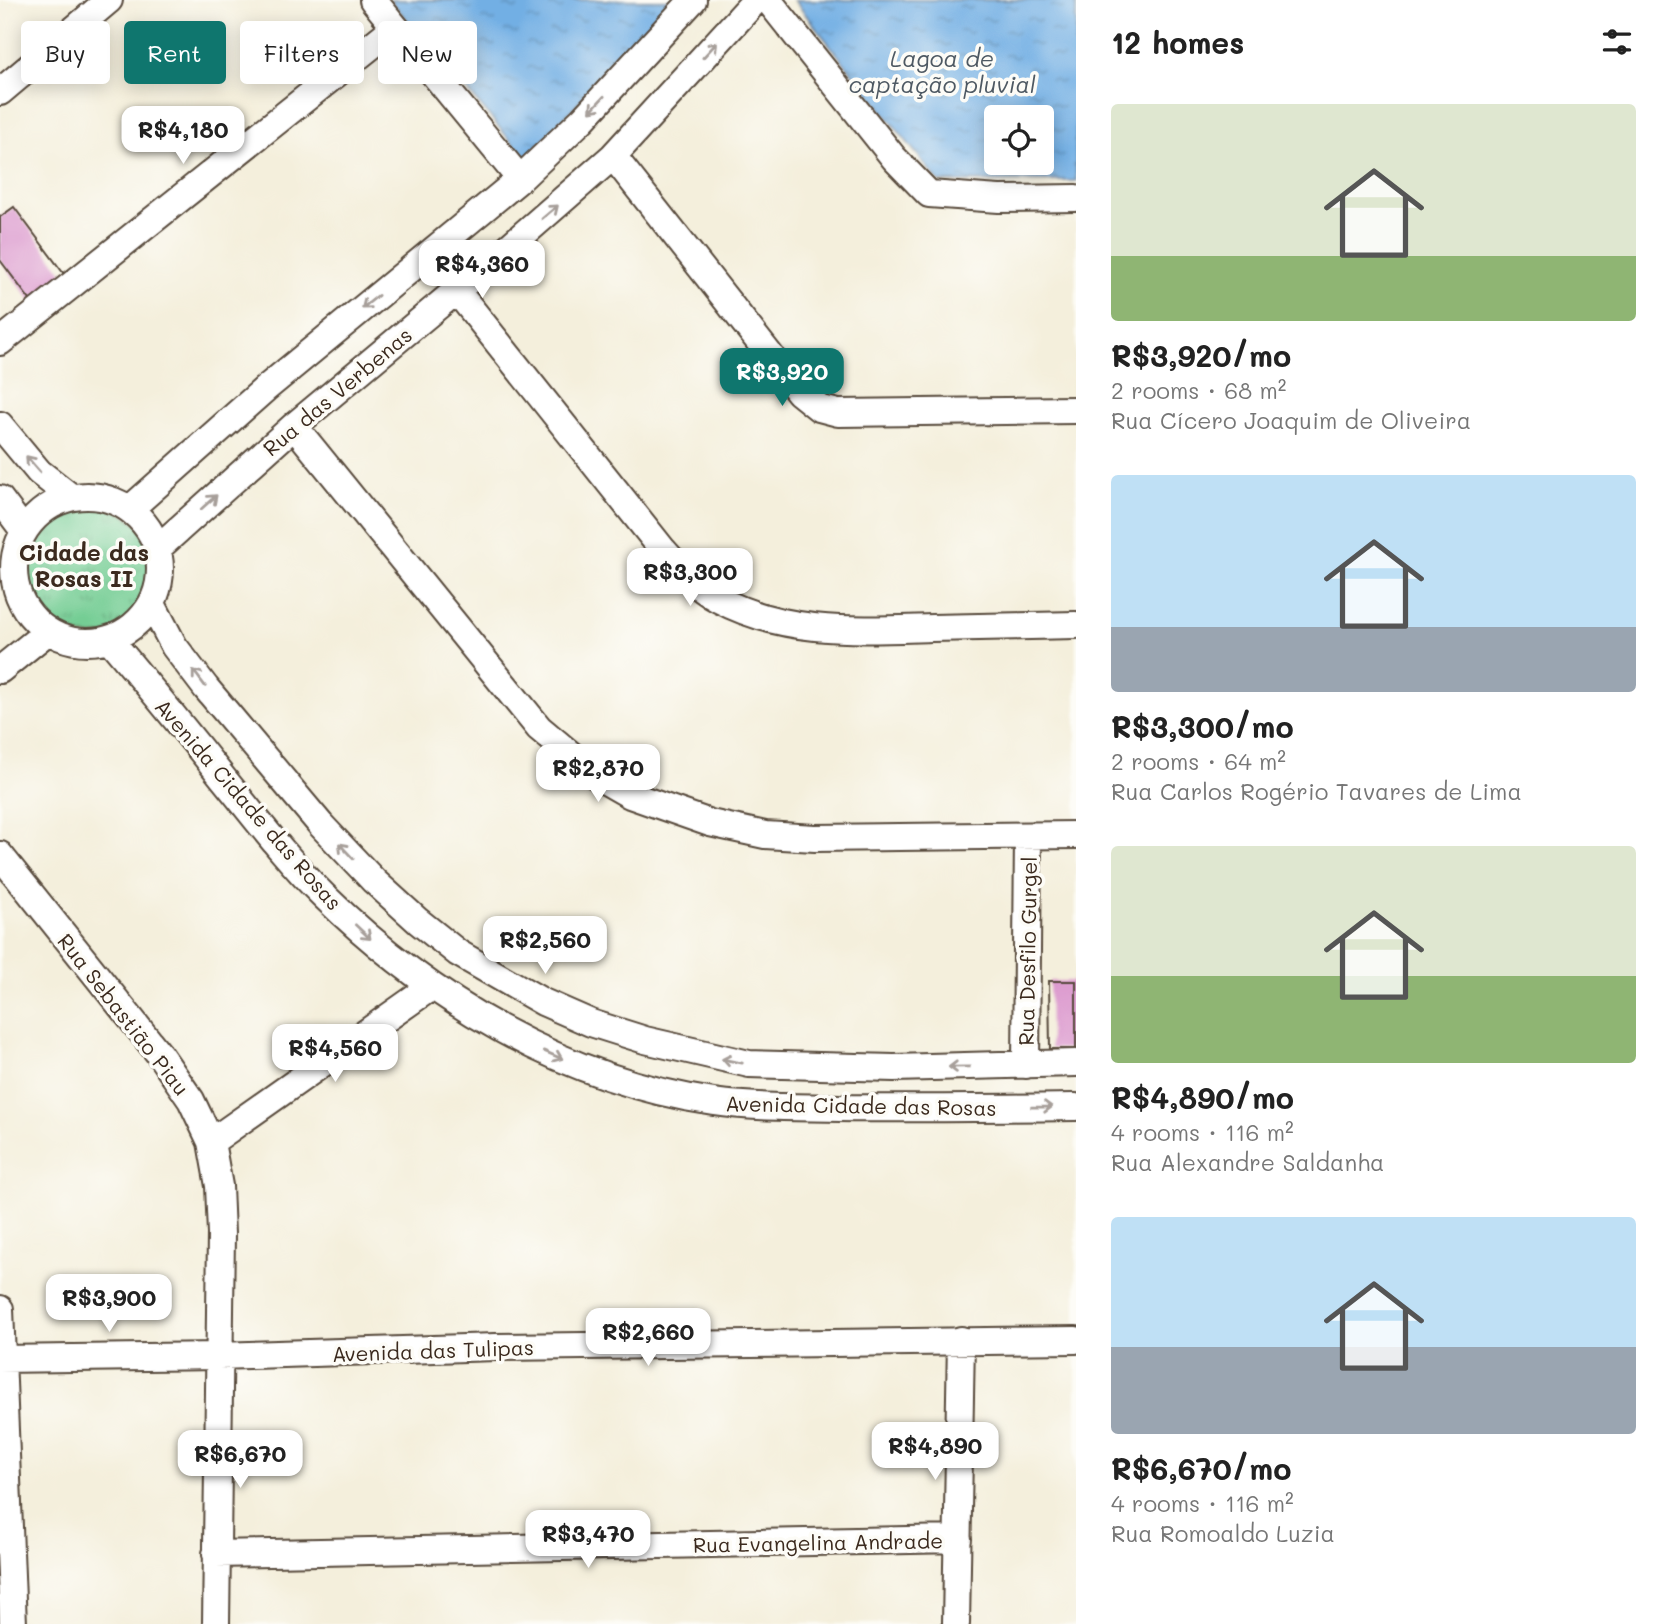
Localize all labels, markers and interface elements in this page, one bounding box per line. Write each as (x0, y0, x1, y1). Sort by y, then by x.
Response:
chip: Buy (21, 21, 110, 84)
chip: Rent (124, 21, 226, 84)
chip: Filters (240, 21, 364, 84)
chip: New (378, 21, 477, 84)
text: 12 homes (1111, 22, 1244, 62)
icon: filters (1598, 23, 1636, 61)
one-way arrow (701, 42, 718, 59)
water label: Lagoa de captação pluvial (848, 43, 1036, 99)
one-way arrow (588, 95, 605, 112)
map controls (984, 105, 1054, 175)
button: locate (984, 105, 1054, 175)
pin: R$4,180 (118, 106, 248, 166)
text: R$4,180 (137, 114, 229, 144)
icon: home (1311, 150, 1437, 276)
one-way arrow (541, 204, 559, 220)
pin: R$4,360 (417, 240, 547, 300)
text: R$4,360 (435, 248, 529, 278)
one-way arrow (362, 294, 380, 310)
street label: Rua das Verbenas (257, 321, 417, 461)
text: R$3,920/mo (1111, 335, 1291, 375)
pin: R$3,920 (717, 348, 847, 408)
text: R$3,920 (736, 356, 828, 386)
text: 2 rooms · 68 m² (1111, 375, 1286, 405)
text: Rua Cícero Joaquim de Oliveira (1111, 405, 1471, 435)
one-way arrow (25, 455, 41, 473)
one-way arrow (200, 494, 217, 511)
icon: home (1311, 521, 1437, 647)
district label: Cidade das Rosas II (19, 537, 149, 593)
pin: R$3,300 (625, 548, 755, 608)
text: R$3,300 (643, 556, 737, 586)
one-way arrow (191, 669, 206, 688)
street label: Avenida Cidade das Rosas (150, 693, 348, 915)
text: R$3,300/mo (1111, 706, 1294, 746)
pin: R$2,870 (533, 744, 663, 804)
text: 2 rooms · 64 m² (1111, 746, 1286, 776)
text: R$2,870 (552, 752, 644, 782)
text: Rua Carlos Rogério Tavares de Lima (1111, 776, 1522, 806)
one-way arrow (337, 843, 354, 860)
street label: Rua Desfilo Gurgel (1012, 856, 1042, 1046)
icon: home (1311, 892, 1437, 1018)
pin: R$2,560 (480, 916, 610, 976)
one-way arrow (354, 923, 371, 940)
text: R$2,560 (499, 924, 591, 954)
street label: Rua Sebastião Piau (52, 928, 196, 1100)
pin: R$4,560 (270, 1024, 400, 1084)
text: R$4,560 (288, 1032, 382, 1062)
one-way arrow (541, 1049, 563, 1062)
one-way arrow (721, 1053, 744, 1067)
one-way arrow (948, 1060, 971, 1073)
text: R$4,890/mo (1111, 1077, 1294, 1117)
street label: Avenida Cidade das Rosas (725, 1089, 997, 1121)
one-way arrow (1031, 1101, 1054, 1114)
text: 4 rooms · 116 m² (1111, 1117, 1294, 1147)
text: Rua Alexandre Saldanha (1111, 1147, 1384, 1177)
icon: home (1311, 1263, 1437, 1389)
pin: R$3,900 (44, 1274, 174, 1334)
text: R$3,900 (62, 1282, 156, 1312)
pin: R$2,660 (583, 1308, 713, 1368)
text: R$2,660 (602, 1316, 694, 1346)
street label: Avenida das Tulipas (332, 1333, 534, 1367)
pin: R$4,890 (870, 1422, 1000, 1482)
pin: R$6,670 (175, 1430, 305, 1490)
text: R$4,890 (888, 1430, 982, 1460)
text: R$6,670 (194, 1438, 286, 1468)
text: R$6,670/mo (1111, 1448, 1291, 1488)
text: 4 rooms · 116 m² (1111, 1488, 1294, 1518)
pin: R$3,470 (523, 1510, 653, 1570)
text: R$3,470 (541, 1518, 635, 1548)
text: Rua Romoaldo Luzia (1111, 1518, 1335, 1548)
street label: Rua Evangelina Andrade (693, 1526, 943, 1558)

